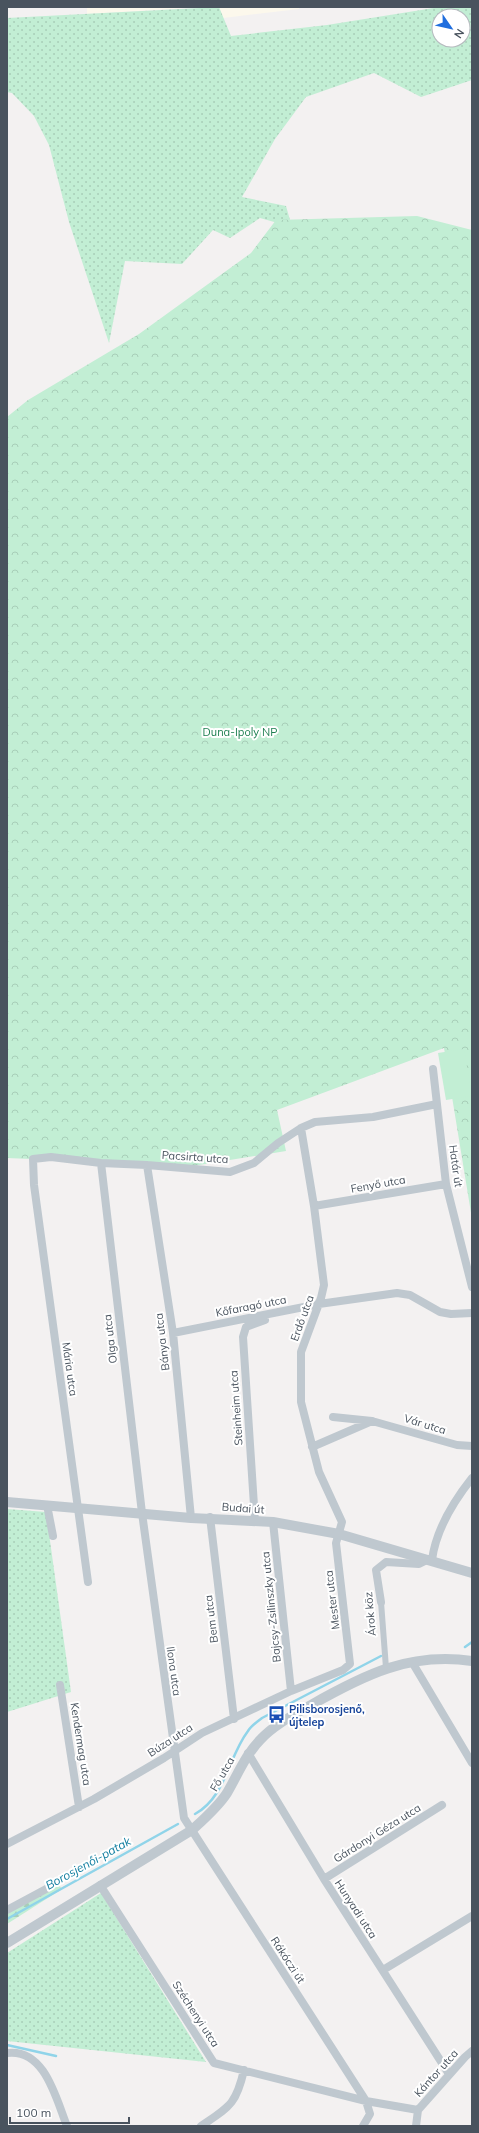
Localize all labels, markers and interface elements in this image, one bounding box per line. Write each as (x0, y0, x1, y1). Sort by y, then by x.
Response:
north arrow (431, 8, 471, 48)
text: N (451, 26, 467, 41)
park label: Duna-Ipoly NP (203, 725, 277, 739)
street label: Határ út (446, 1144, 466, 1188)
street label: Pacsirta utca (161, 1148, 229, 1166)
street label: Fenyő utca (350, 1172, 406, 1196)
street label: Kőfaragó utca (214, 1292, 288, 1320)
street label: Erdő utca (287, 1293, 317, 1343)
street label: Bánya utca (152, 1312, 172, 1372)
street label: Olga utca (100, 1314, 120, 1364)
street label: Mária utca (59, 1341, 81, 1397)
street label: Steinheim utca (226, 1370, 246, 1446)
street label: Vár utca (402, 1411, 448, 1437)
street label: Budai út (221, 1500, 265, 1516)
street label: Bajcsy-Zsilinszky utca (258, 1551, 284, 1663)
street label: Mester utca (321, 1570, 343, 1630)
street label: Árok köz (361, 1591, 379, 1637)
street label: Bem utca (201, 1594, 221, 1644)
street label: Ilona utca (164, 1645, 184, 1697)
street label: Kendermag utca (68, 1702, 94, 1786)
place label: Pilisborosjenő, újtelep (289, 1702, 365, 1729)
bus stop icon: Pilisborosjenő, újtelep (266, 1705, 286, 1725)
street label: Búza utca (145, 1720, 195, 1760)
street label: Fő utca (207, 1754, 237, 1794)
street label: Gárdonyi Géza utca (331, 1800, 423, 1866)
water label: Borosjenői-patak (43, 1833, 134, 1893)
street label: Hunyadi utca (332, 1877, 380, 1941)
street label: Rákóczi út (268, 1934, 308, 1986)
street label: Széchenyi utca (169, 1978, 223, 2050)
street label: Kántor utca (411, 2046, 461, 2100)
scale bar (10, 2099, 129, 2125)
text: 100 m (16, 2105, 51, 2120)

